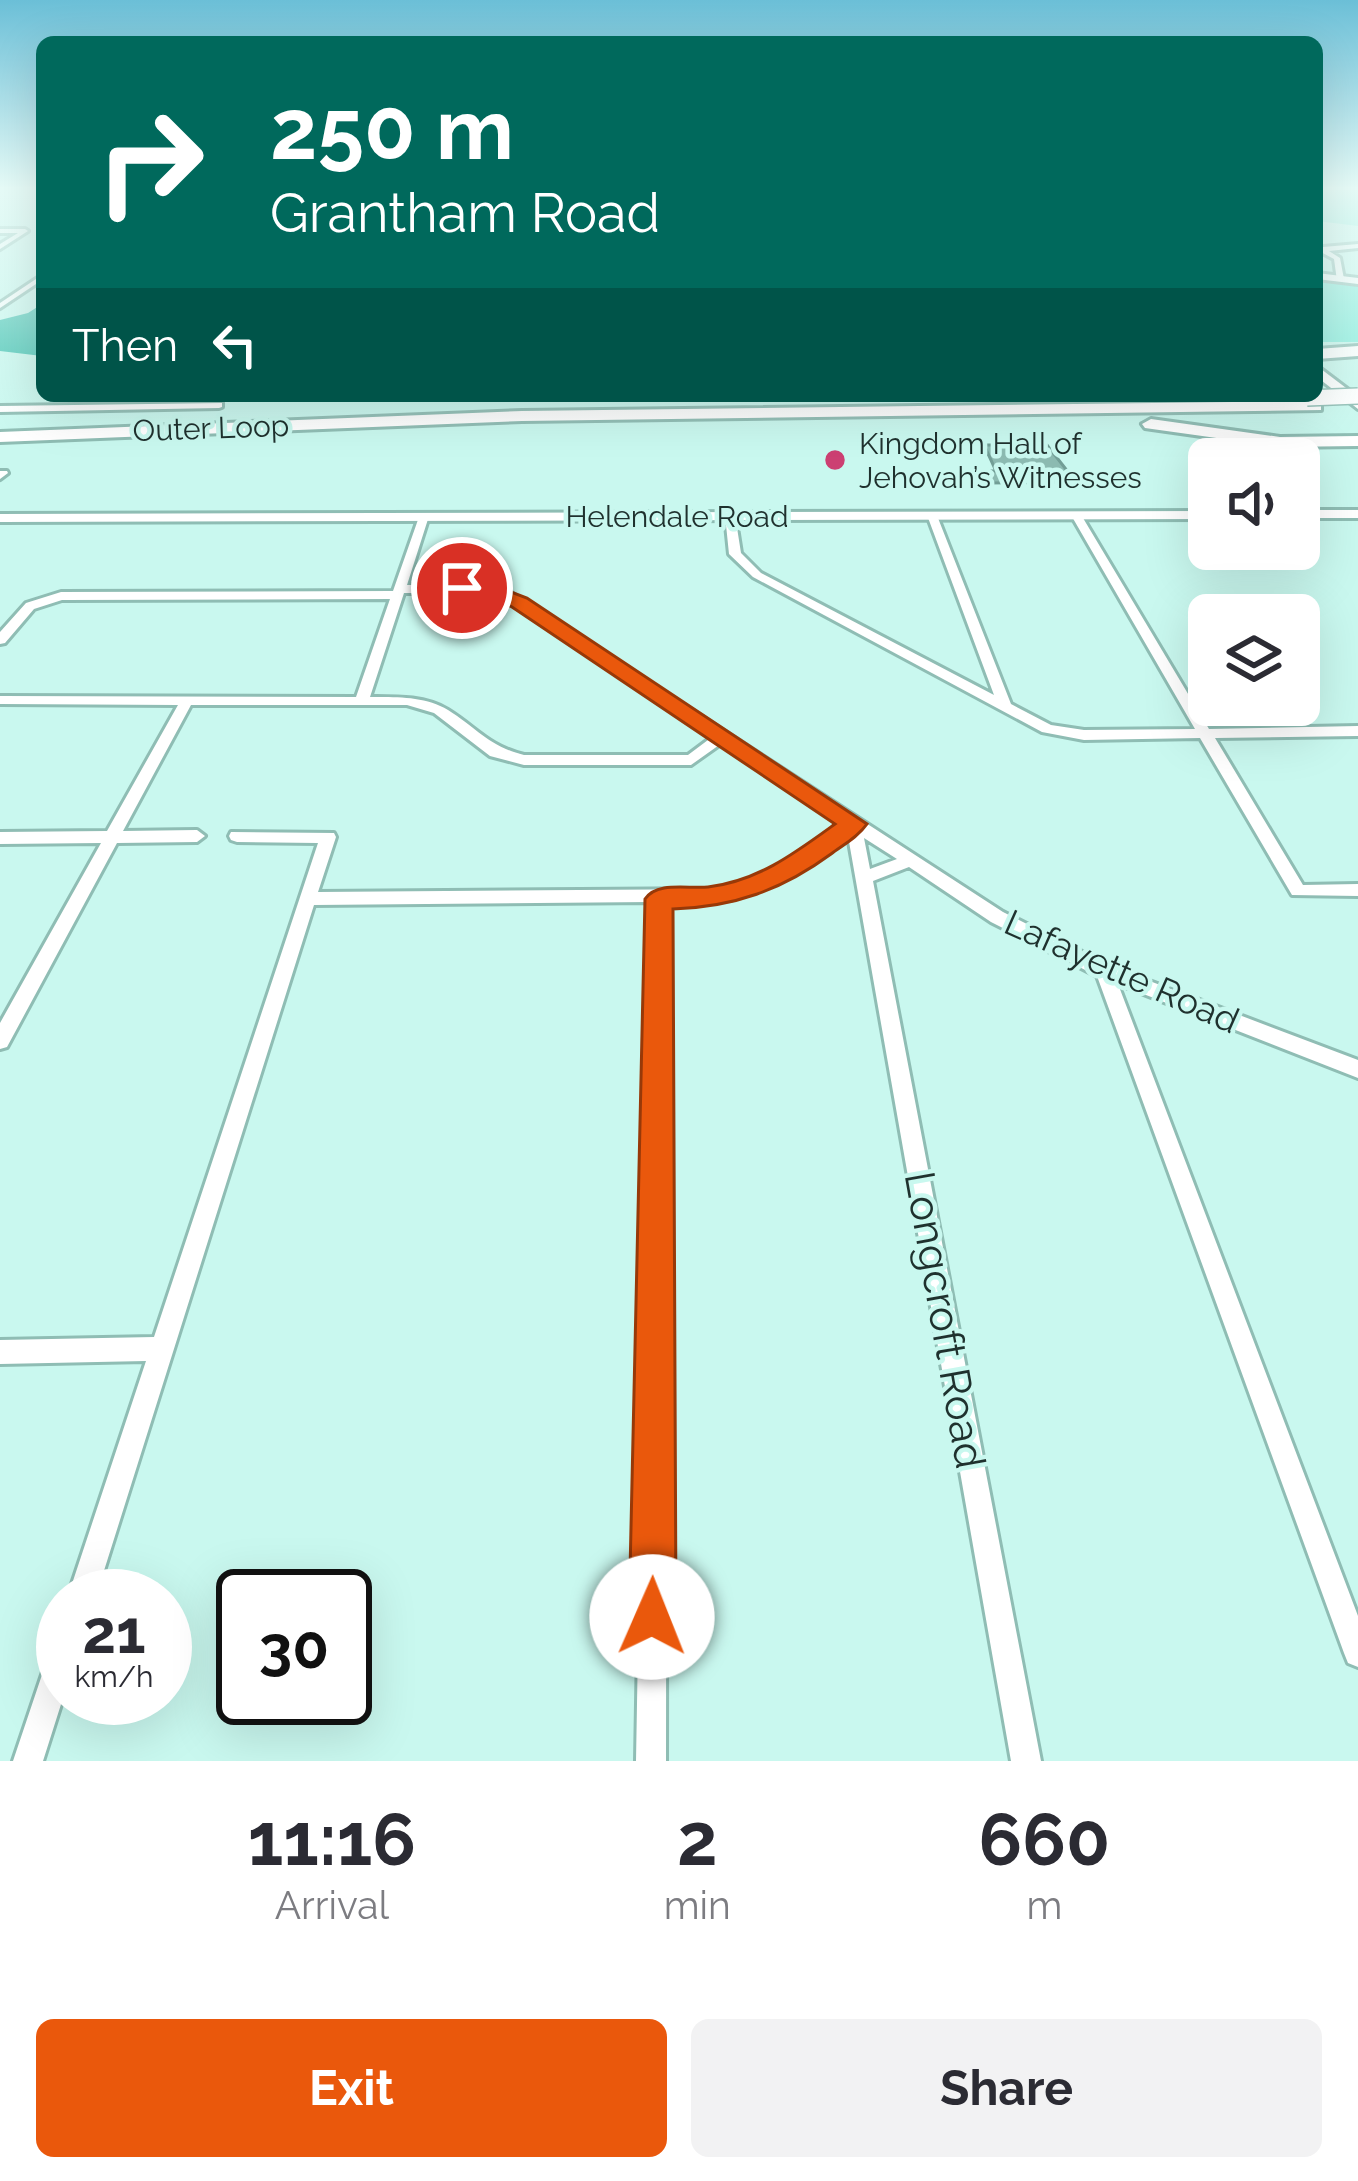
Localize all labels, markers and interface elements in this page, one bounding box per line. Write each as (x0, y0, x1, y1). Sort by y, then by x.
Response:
text: 250 m (270, 80, 514, 179)
icon: right (72, 84, 228, 240)
text: Grantham Road (270, 181, 660, 245)
icon: left (202, 312, 268, 378)
text: Then (72, 319, 178, 372)
street label: Outer Loop (132, 408, 290, 448)
place label: Kingdom Hall of Jehovah’s Witnesses (859, 426, 1142, 495)
map controls (1188, 438, 1320, 726)
button: sound (1188, 438, 1320, 570)
marker: Kingdom Hall of Jehovah’s Witnesses (822, 447, 848, 473)
street label: Helendale Road (565, 499, 789, 534)
pin (411, 537, 513, 639)
icon: arrive (429, 555, 495, 621)
button: layers (1188, 594, 1320, 726)
street label: Lafayette Road (999, 901, 1245, 1041)
street label: Longcroft Road (895, 1168, 995, 1472)
position arrow (589, 1554, 715, 1680)
speed limit sign: 30 (216, 1569, 372, 1725)
text: 21 (82, 1597, 146, 1667)
text: km/h (74, 1659, 154, 1694)
text: 11:16 (248, 1797, 416, 1882)
text: 2 (677, 1797, 718, 1882)
text: 660 (979, 1797, 1110, 1882)
text: Arrival (275, 1882, 389, 1928)
text: min (664, 1882, 731, 1928)
text: m (1026, 1882, 1062, 1928)
button: Exit (36, 2019, 667, 2157)
button: Share (691, 2019, 1322, 2157)

